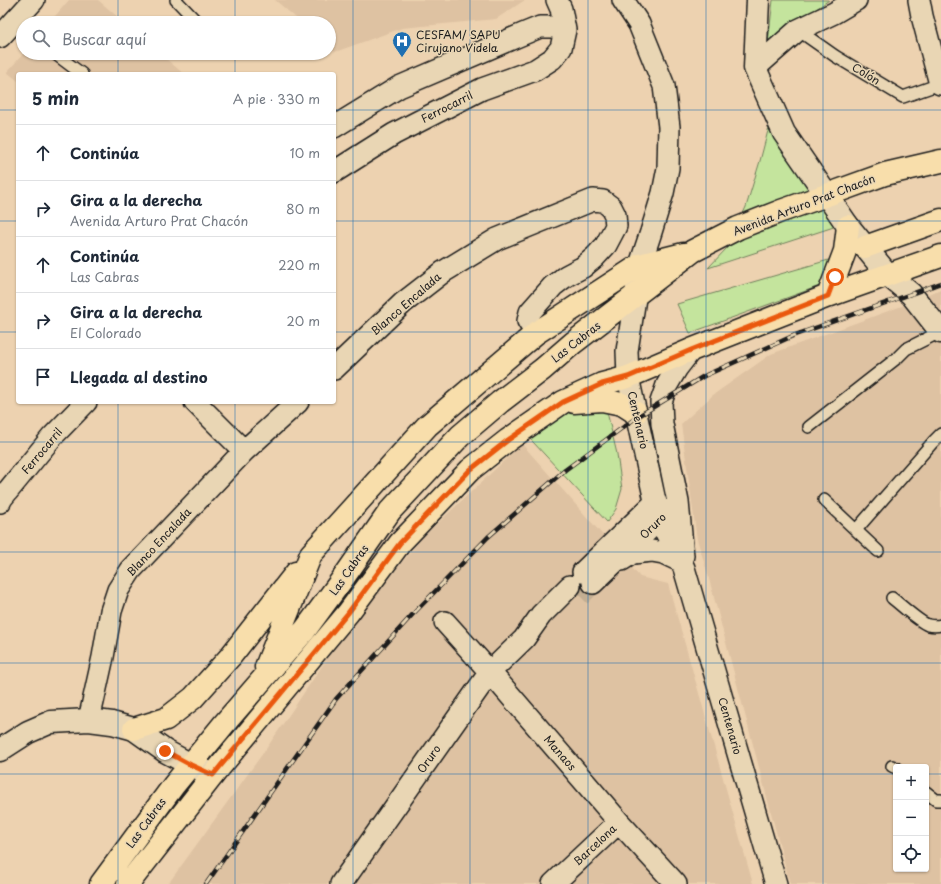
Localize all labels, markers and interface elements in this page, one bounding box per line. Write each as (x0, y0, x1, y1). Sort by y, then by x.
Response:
search box (16, 16, 336, 60)
place label: CESFAM/ SAPU Cirujano Videla (416, 26, 501, 56)
icon: search (30, 27, 52, 49)
text: Buscar aquí (62, 27, 146, 50)
hospital icon: CESFAM/ SAPU Cirujano Videla (391, 30, 413, 58)
street label: Colón (849, 58, 884, 89)
text: 5 min (32, 85, 79, 111)
street label: Ferrocarril (418, 86, 476, 127)
text: A pie · 330 m (233, 89, 320, 108)
text: Continúa (70, 141, 139, 164)
icon: ahead (32, 142, 54, 164)
text: 10 m (290, 143, 320, 162)
street label: Avenida Arturo Prat Chacón (730, 170, 877, 240)
text: Gira a la derecha (70, 188, 202, 211)
icon: right (32, 198, 54, 220)
text: 80 m (286, 199, 320, 218)
text: Avenida Arturo Prat Chacón (70, 211, 248, 230)
text: Continúa (70, 244, 139, 267)
icon: ahead (32, 254, 54, 276)
text: 220 m (278, 255, 320, 274)
text: Las Cabras (70, 267, 139, 286)
street label: Blanco Encalada (367, 268, 445, 339)
route start (826, 268, 844, 286)
text: Gira a la derecha (70, 300, 202, 323)
icon: right (32, 310, 54, 332)
text: 20 m (286, 311, 320, 330)
street label: Las Cabras (547, 317, 604, 366)
text: El Colorado (70, 323, 141, 342)
text: Llegada al destino (70, 365, 208, 388)
icon: arrive (32, 366, 54, 388)
street label: Centenario (624, 389, 653, 451)
street label: Ferrocarril (17, 424, 66, 478)
street label: Blanco Encalada (122, 503, 195, 580)
street label: Oruro (636, 509, 670, 543)
street label: Las Cabras (325, 541, 372, 599)
street label: Centenario (714, 695, 747, 757)
street label: Manaos (540, 731, 581, 774)
street label: Oruro (413, 741, 444, 776)
route end (156, 742, 174, 760)
map controls (893, 764, 929, 872)
button: + (893, 764, 929, 800)
street label: Las Cabras (122, 794, 170, 851)
button: − (893, 800, 929, 836)
street label: Barcelona (569, 820, 620, 869)
button: locate (893, 836, 929, 872)

